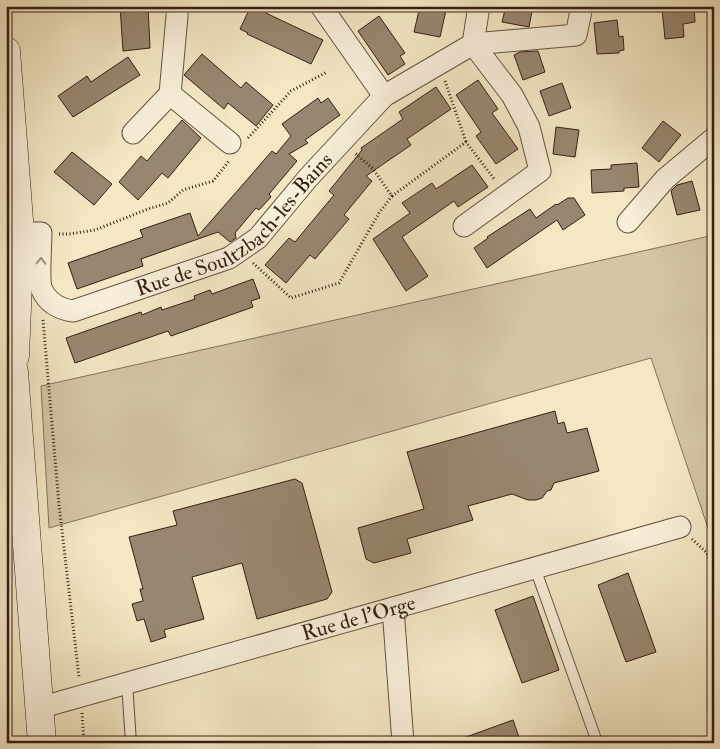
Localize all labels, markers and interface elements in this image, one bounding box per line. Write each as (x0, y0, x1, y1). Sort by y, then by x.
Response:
street label: Rue de Soultzbach-les-Bains (132, 147, 339, 303)
one-way arrow (36, 256, 46, 264)
street label: Rue de l'Orge (299, 589, 419, 647)

